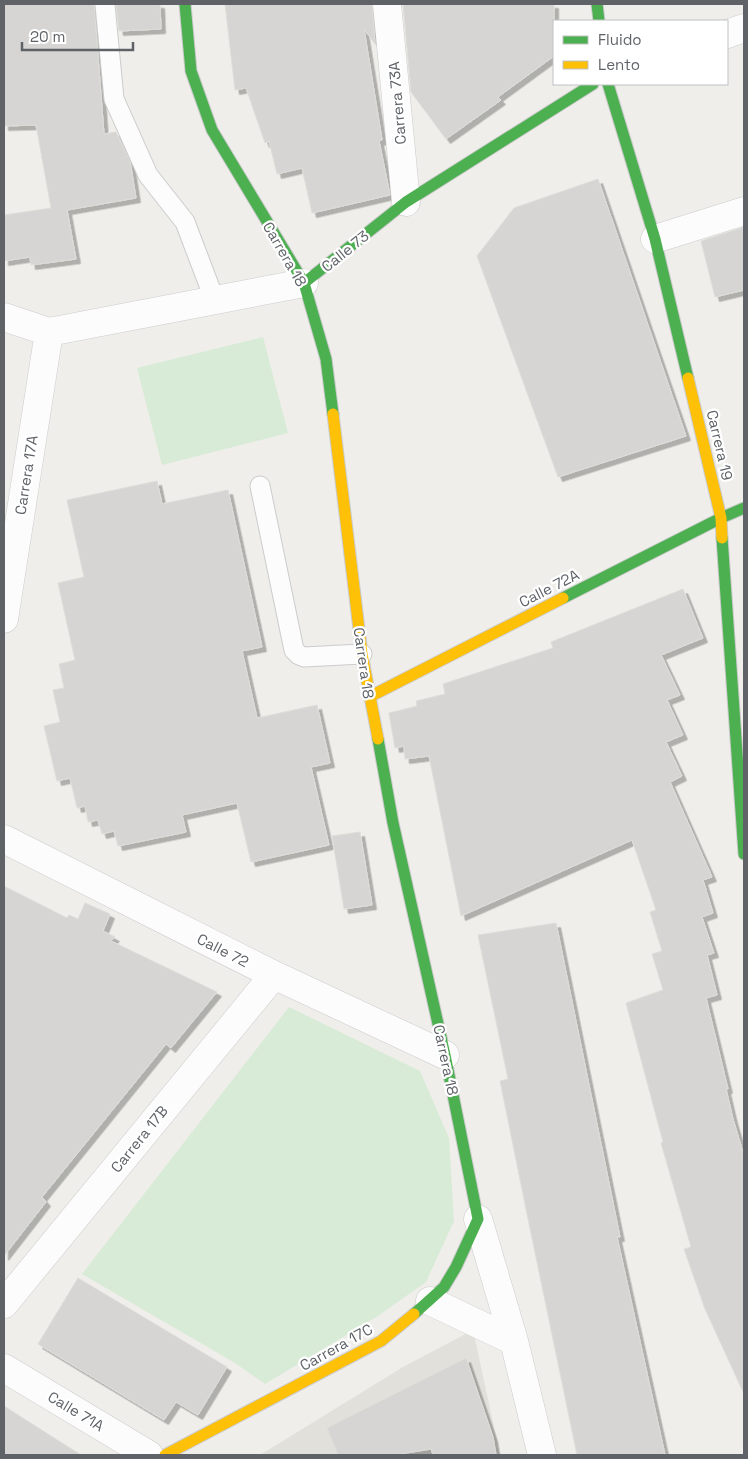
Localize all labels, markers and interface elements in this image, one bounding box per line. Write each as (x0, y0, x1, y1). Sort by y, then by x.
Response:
scale bar (22, 20, 134, 52)
legend (553, 20, 728, 85)
text: 20 m (30, 27, 65, 46)
text: Fluido (598, 30, 642, 49)
text: Lento (598, 55, 640, 74)
street label: Carrera 73A (384, 60, 410, 145)
street label: Carrera 18 (259, 218, 311, 290)
street label: Calle 73 (317, 226, 373, 276)
street label: Carrera 19 (703, 408, 737, 482)
street label: Carrera 17A (10, 433, 42, 516)
street label: Calle 72A (516, 564, 583, 611)
street label: Carrera 18 (350, 626, 378, 700)
street label: Calle 72 (194, 929, 252, 971)
street label: Carrera 18 (429, 1023, 463, 1097)
street label: Carrera 17B (106, 1102, 172, 1176)
street label: Carrera 17C (296, 1319, 376, 1375)
street label: Calle 71A (44, 1387, 108, 1435)

